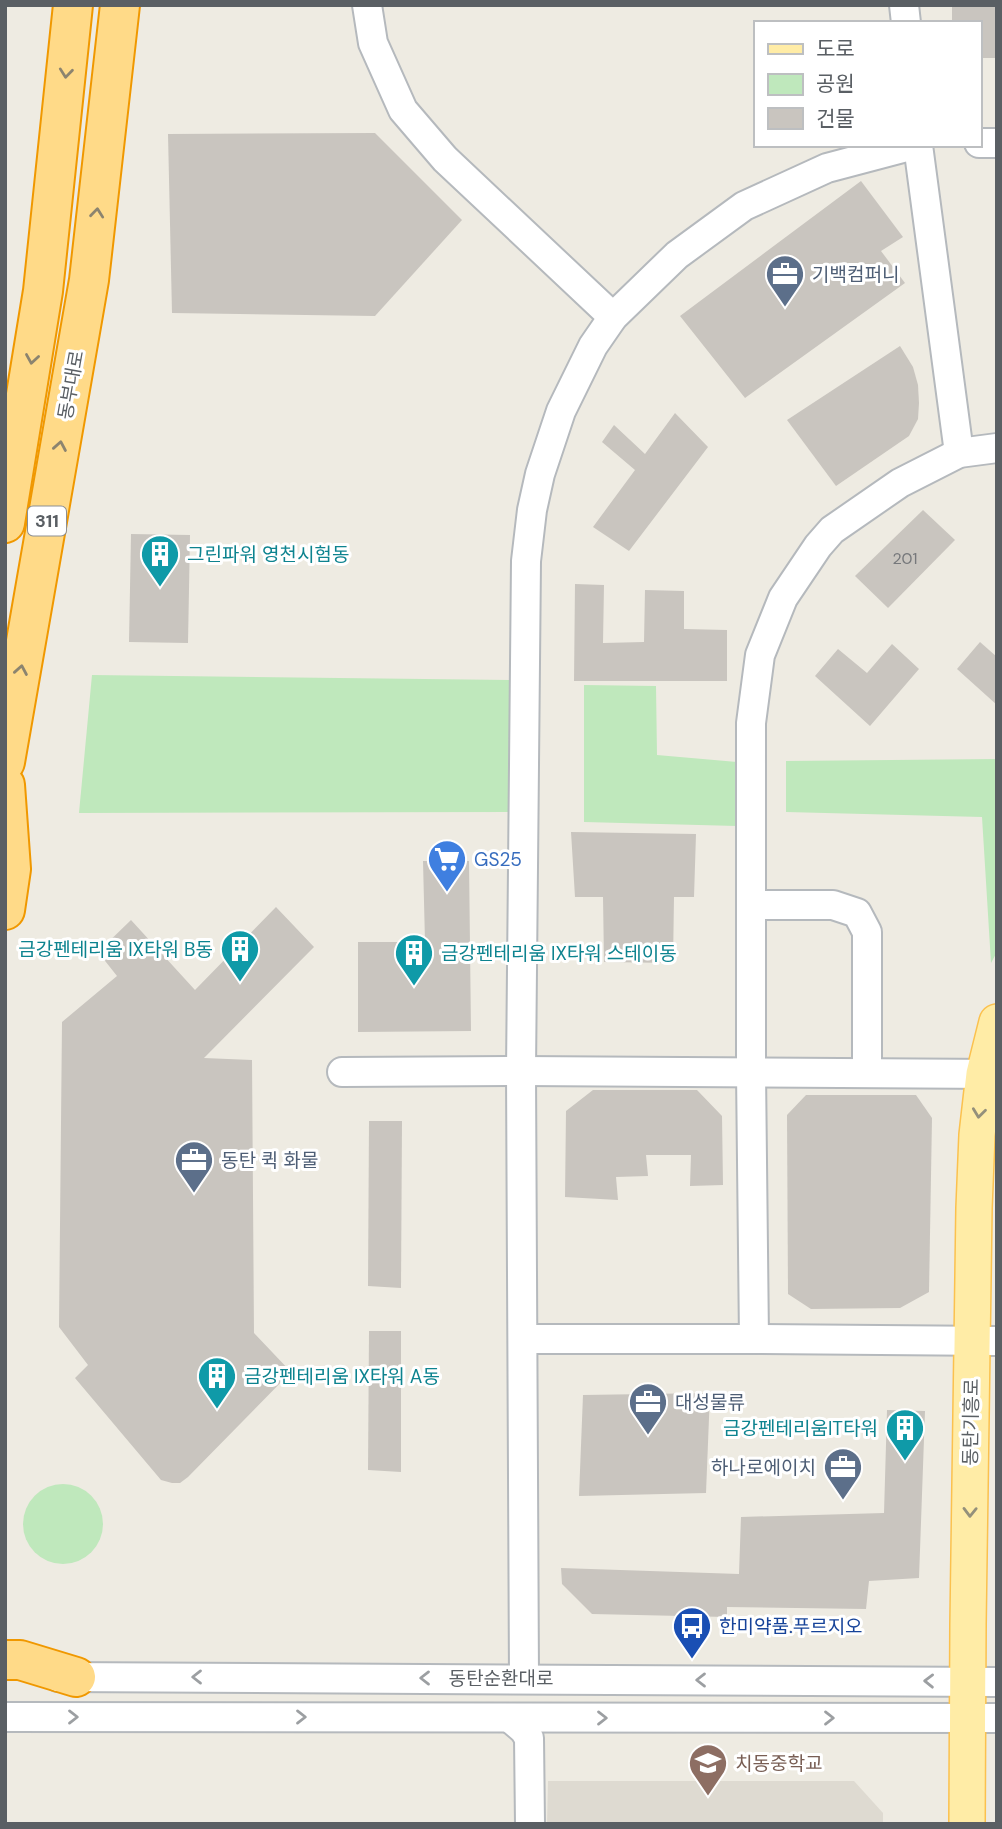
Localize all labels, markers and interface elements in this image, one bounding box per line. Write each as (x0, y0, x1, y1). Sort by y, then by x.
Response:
legend (754, 21, 981, 147)
text: 도로 (816, 35, 855, 63)
one-way arrow (59, 68, 74, 79)
text: 공원 (816, 70, 855, 98)
text: 건물 (816, 105, 855, 133)
one-way arrow (89, 207, 104, 218)
office icon: 기백컴퍼니 (764, 253, 806, 308)
place label: 기백컴퍼니 (812, 262, 899, 287)
street label: 동부대로 (53, 348, 89, 422)
one-way arrow (25, 353, 40, 365)
one-way arrow (52, 440, 67, 452)
road number: 311 (28, 506, 66, 536)
building icon: 그린파워 영천시험동 (139, 533, 181, 588)
place label: 그린파워 영천시험동 (187, 542, 349, 567)
house number: 201 (893, 548, 918, 569)
one-way arrow (13, 664, 28, 676)
supermarket icon: GS25 (426, 838, 468, 893)
place label: GS25 (474, 847, 522, 872)
building icon: 금강펜테리움 IX타워 B동 (219, 928, 261, 983)
building icon: 금강펜테리움 IX타워 스테이동 (393, 932, 435, 987)
place label: 금강펜테리움 IX타워 B동 (18, 937, 213, 962)
place label: 금강펜테리움 IX타워 스테이동 (441, 941, 677, 966)
one-way arrow (972, 1107, 987, 1119)
office icon: 동탄 퀵 화물 (173, 1139, 215, 1194)
place label: 동탄 퀵 화물 (221, 1148, 319, 1173)
building icon: 금강펜테리움 IX타워 A동 (196, 1355, 238, 1410)
place label: 금강펜테리움 IX타워 A동 (244, 1364, 440, 1389)
street label: 동탄기흥로 (958, 1378, 984, 1466)
office icon: 대성물류 (627, 1381, 669, 1436)
place label: 대성물류 (675, 1390, 745, 1415)
building icon: 금강펜테리움IT타워 (884, 1407, 926, 1462)
place label: 금강펜테리움IT타워 (723, 1416, 878, 1441)
office icon: 하나로에이치 (822, 1446, 864, 1501)
place label: 하나로에이치 (711, 1455, 816, 1480)
one-way arrow (962, 1507, 977, 1518)
bus stop icon: 한미약품.푸르지오 (671, 1605, 713, 1660)
place label: 한미약품.푸르지오 (719, 1614, 863, 1639)
street label: 동탄순환대로 (449, 1666, 553, 1691)
one-way arrow (191, 1669, 202, 1685)
one-way arrow (419, 1670, 429, 1686)
one-way arrow (695, 1672, 706, 1688)
one-way arrow (923, 1673, 933, 1689)
one-way arrow (69, 1709, 79, 1725)
one-way arrow (296, 1710, 307, 1725)
one-way arrow (597, 1710, 608, 1726)
one-way arrow (825, 1710, 835, 1726)
school or university icon: 치동중학교 (687, 1742, 729, 1797)
place label: 치동중학교 (735, 1751, 822, 1776)

